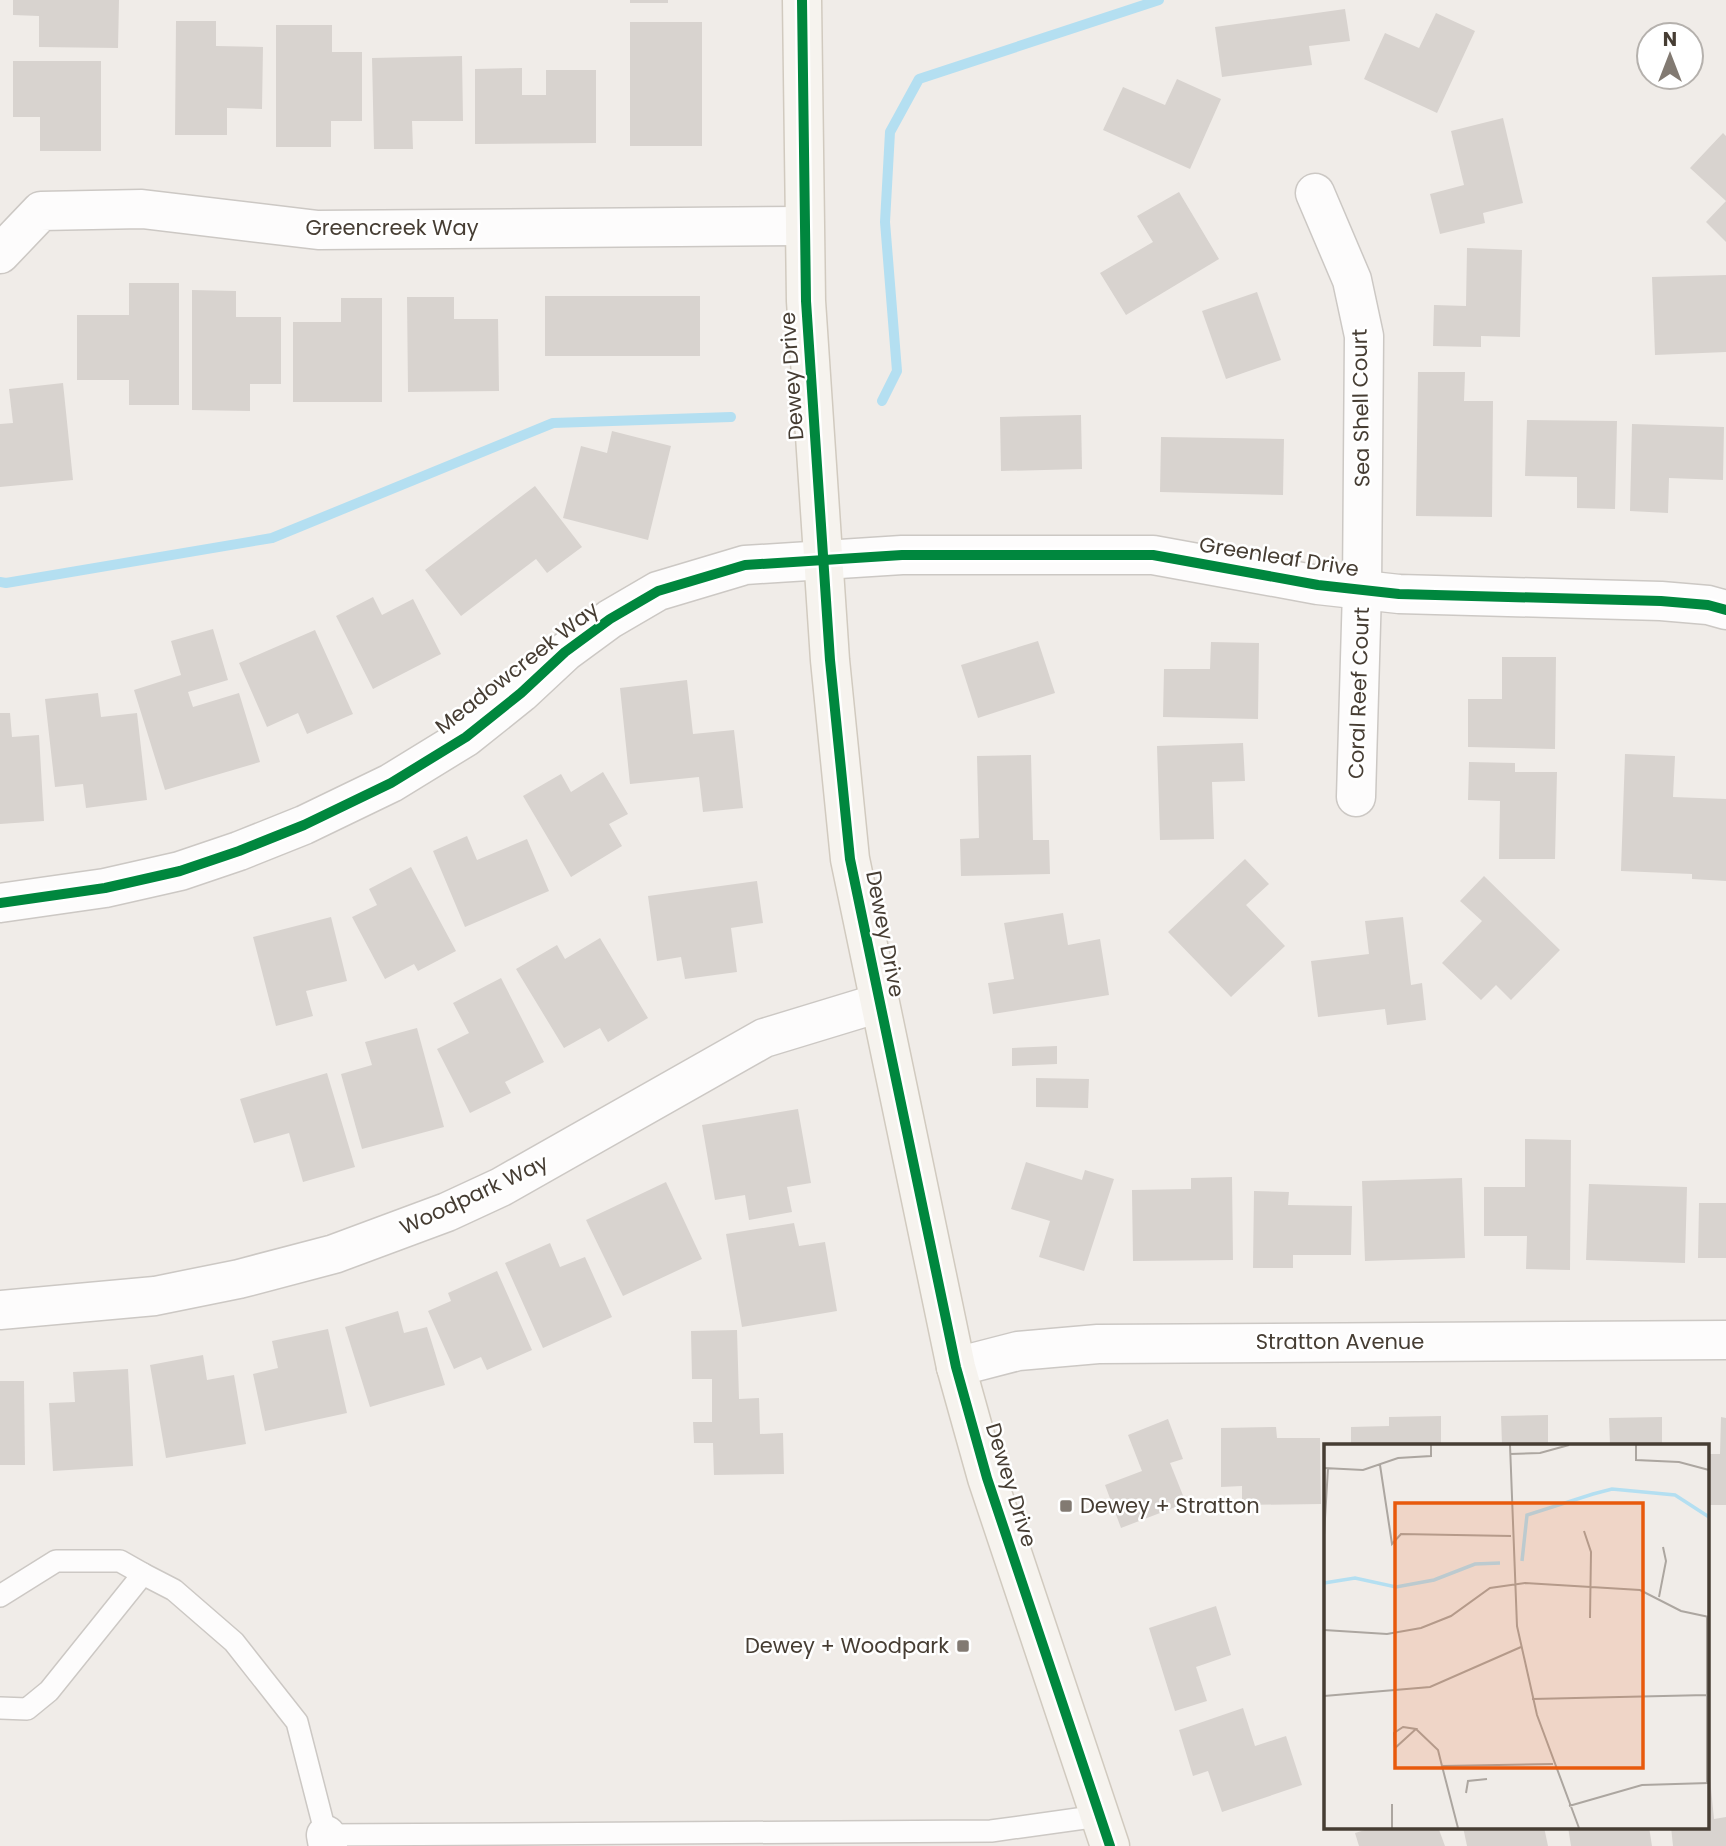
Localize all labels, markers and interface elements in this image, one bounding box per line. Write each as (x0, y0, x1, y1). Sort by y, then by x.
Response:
north arrow (1635, 21, 1705, 91)
text: N (1663, 26, 1677, 53)
street label: Greencreek Way (305, 213, 479, 242)
street label: Dewey Drive (773, 311, 810, 441)
street label: Sea Shell Court (1345, 329, 1376, 487)
street label: Greenleaf Drive (1197, 530, 1361, 583)
street label: Meadowcreek Way (429, 595, 604, 741)
street label: Coral Reef Court (1341, 606, 1376, 780)
street label: Dewey Drive (859, 868, 912, 1000)
street label: Woodpark Way (395, 1147, 553, 1242)
street label: Stratton Avenue (1256, 1327, 1424, 1356)
street label: Dewey Drive (979, 1419, 1044, 1550)
inset map (1324, 1444, 1708, 1828)
place label: Dewey + Stratton (1080, 1491, 1260, 1520)
marker: Dewey + Stratton (1058, 1498, 1074, 1514)
place label: Dewey + Woodpark (745, 1631, 949, 1660)
marker: Dewey + Woodpark (955, 1638, 971, 1654)

